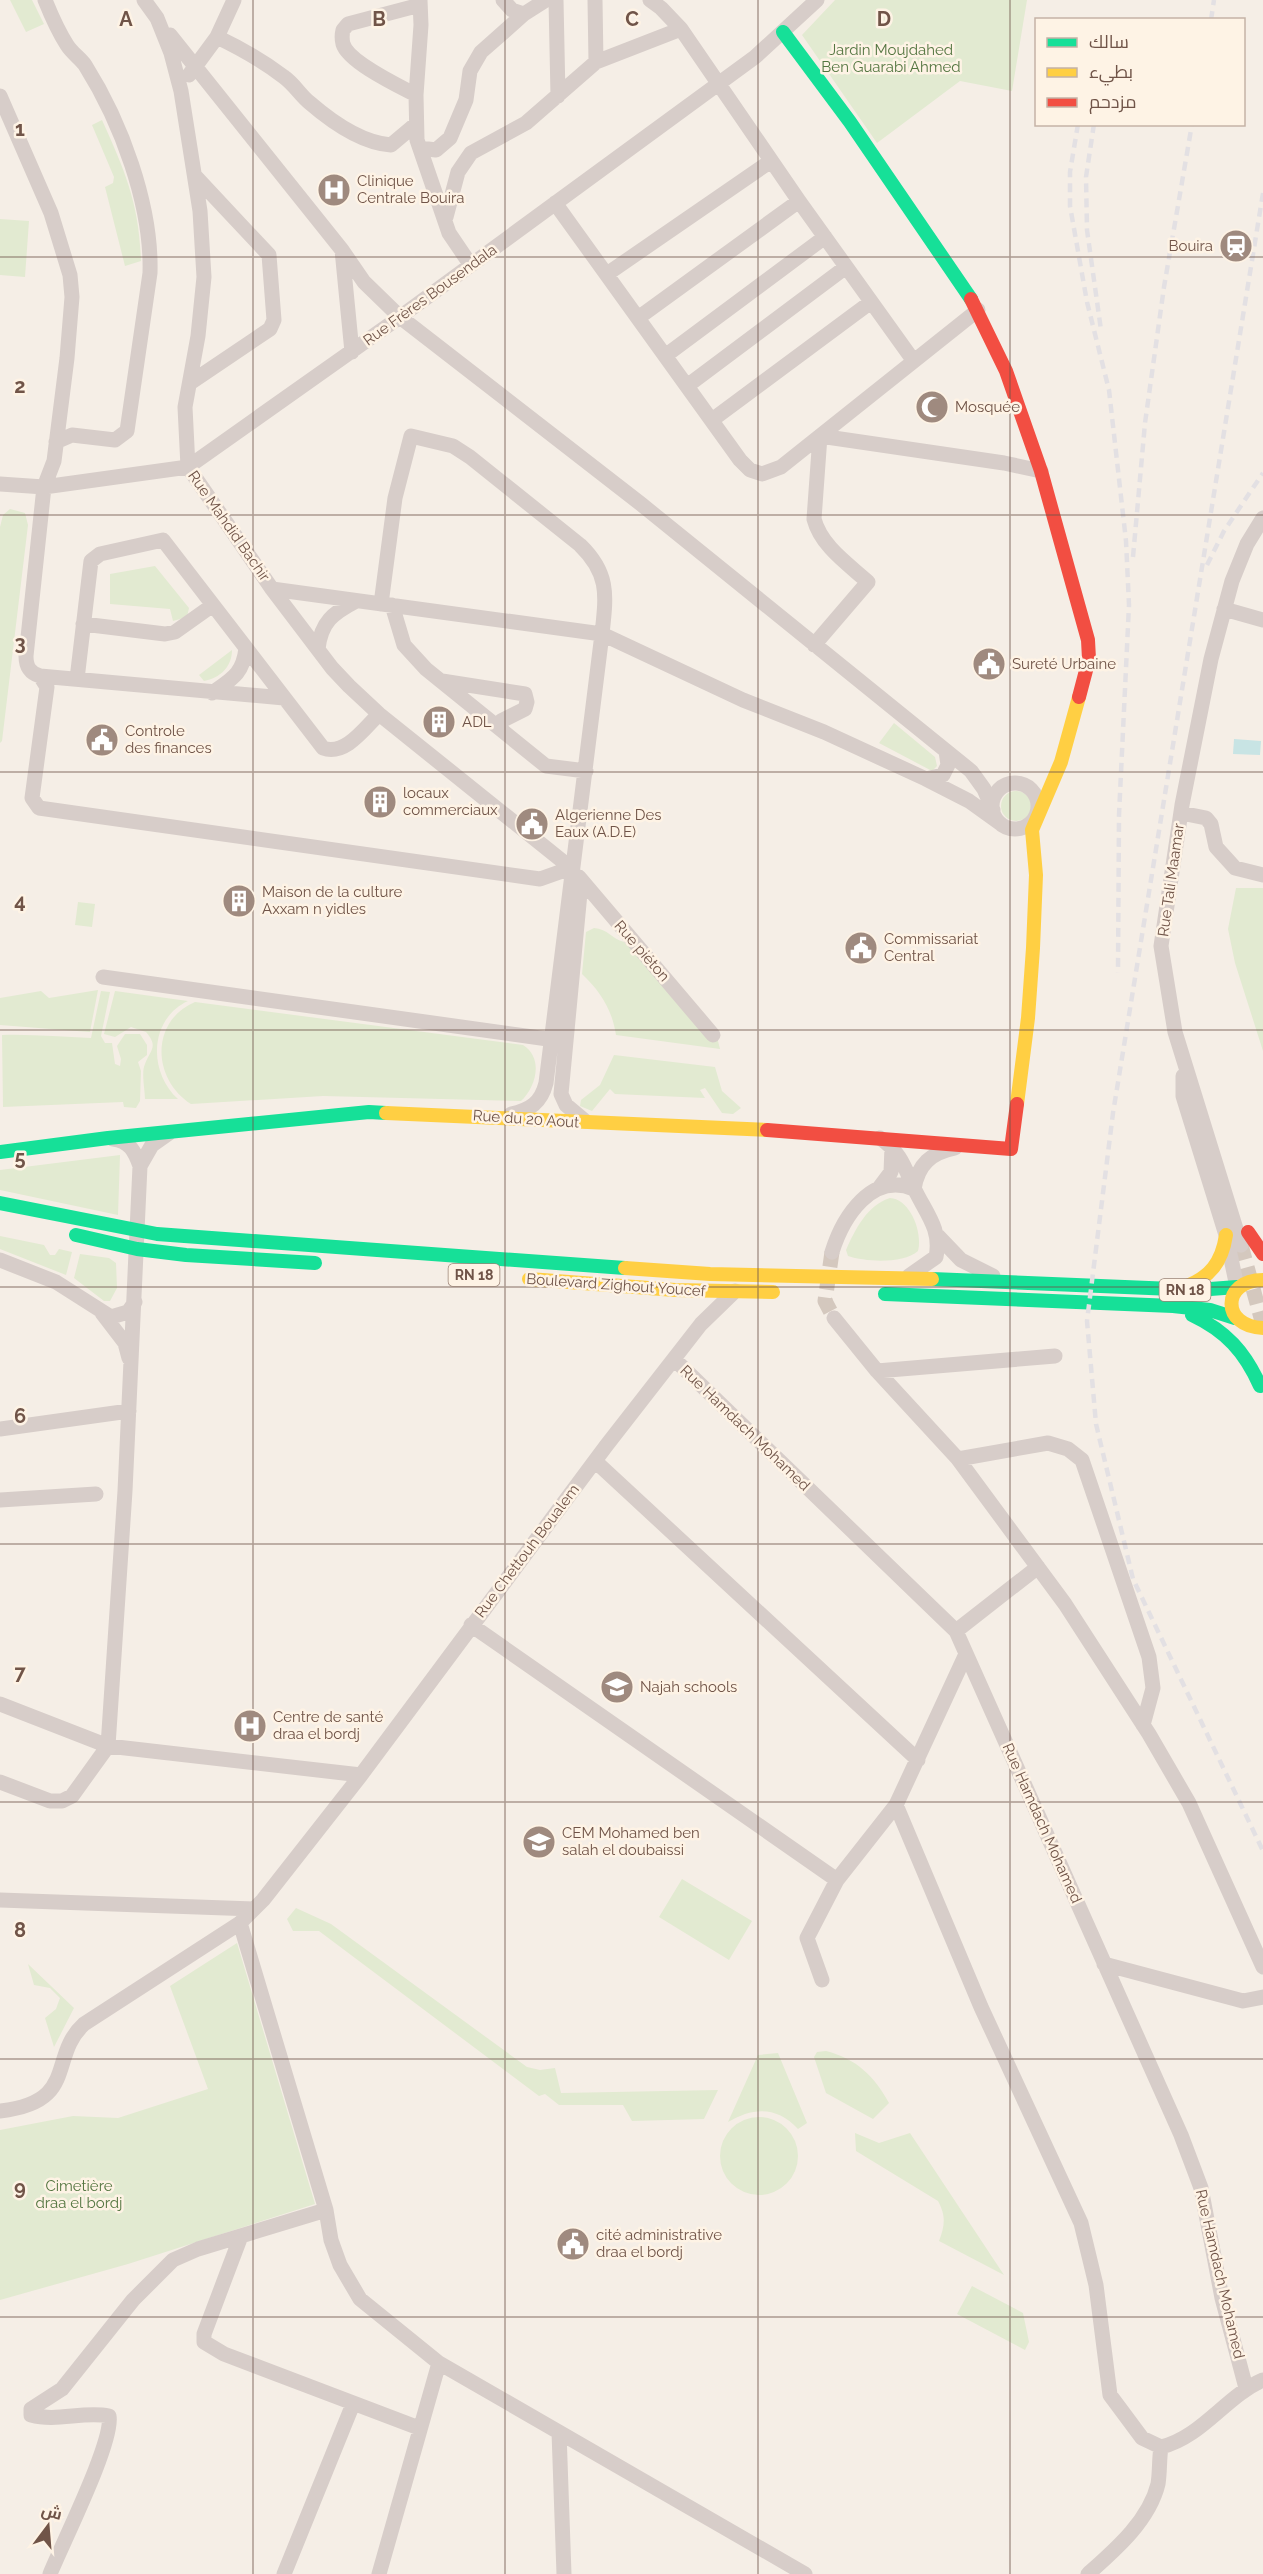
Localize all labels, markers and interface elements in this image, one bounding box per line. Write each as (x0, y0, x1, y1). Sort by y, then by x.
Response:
text: A (119, 7, 133, 31)
text: B (372, 7, 386, 31)
text: C (625, 7, 639, 31)
text: D (877, 7, 891, 31)
legend (1035, 18, 1245, 126)
text: سالك (1089, 31, 1129, 52)
park label: Jardin Moujdahed Ben Guarabi Ahmed (821, 41, 961, 76)
text: بطيء (1089, 61, 1133, 86)
text: مزدحم (1089, 91, 1137, 114)
text: 1 (15, 117, 25, 141)
hospital icon: Clinique Centrale Bouira (316, 172, 352, 208)
place label: Clinique Centrale Bouira (357, 172, 464, 207)
station icon: Bouira (1218, 228, 1254, 264)
place label: Bouira (1168, 237, 1213, 255)
street label: Rue Frères Bousendala (360, 241, 500, 349)
text: 2 (14, 374, 26, 398)
mosque icon: Mosquée (914, 389, 950, 425)
place label: Mosquée (955, 398, 1020, 416)
street label: Rue Mahdid Bachir (184, 467, 274, 585)
text: 3 (14, 631, 26, 655)
public building icon: Sureté Urbaine (971, 646, 1007, 682)
place label: Sureté Urbaine (1012, 655, 1116, 673)
building icon: ADL (421, 704, 457, 740)
place label: ADL (462, 713, 492, 731)
public building icon: Controle des finances (84, 722, 120, 758)
place label: Controle des finances (125, 722, 212, 757)
building icon: locaux commerciaux (362, 784, 398, 820)
place label: locaux commerciaux (403, 784, 498, 819)
public building icon: Algerienne Des Eaux (A.D.E) (514, 806, 550, 842)
place label: Algerienne Des Eaux (A.D.E) (555, 806, 662, 841)
street label: Rue Tali Maamar (1154, 821, 1188, 938)
building icon: Maison de la culture Axxam n yidles (221, 883, 257, 919)
place label: Maison de la culture Axxam n yidles (262, 883, 402, 918)
text: 4 (14, 889, 26, 913)
street label: Rue piéton (611, 917, 673, 985)
public building icon: Commissariat Central (843, 930, 879, 966)
place label: Commissariat Central (884, 930, 978, 965)
street label: Rue du 20 Aout (472, 1106, 580, 1132)
text: 5 (14, 1146, 26, 1170)
road number: RN 18 (448, 1264, 500, 1286)
street label: Boulevard Zighout Youcef (526, 1270, 707, 1300)
road number: RN 18 (1160, 1279, 1210, 1301)
street label: Rue Hamdach Mohamed (676, 1361, 814, 1495)
text: 6 (14, 1404, 26, 1428)
street label: Rue Chettouh Boualem (471, 1481, 583, 1621)
text: 7 (14, 1661, 26, 1685)
school or university icon: Najah schools (599, 1669, 635, 1705)
place label: Najah schools (640, 1678, 737, 1696)
hospital icon: Centre de santé draa el bordj (232, 1708, 268, 1744)
place label: Centre de santé draa el bordj (273, 1708, 383, 1743)
street label: Rue Hamdach Mohamed (999, 1740, 1085, 1906)
school or university icon: CEM Mohamed ben salah el doubaissi (521, 1824, 557, 1860)
place label: CEM Mohamed ben salah el doubaissi (562, 1824, 700, 1859)
text: 8 (14, 1918, 26, 1942)
text: 9 (14, 2176, 26, 2200)
park label: Cimetière draa el bordj (36, 2177, 122, 2212)
street label: Rue Hamdach Mohamed (1192, 2188, 1248, 2360)
public building icon: cité administrative draa el bordj (555, 2226, 591, 2262)
place label: cité administrative draa el bordj (596, 2226, 722, 2261)
north arrow (18, 2496, 78, 2556)
text: ش (40, 2500, 64, 2524)

